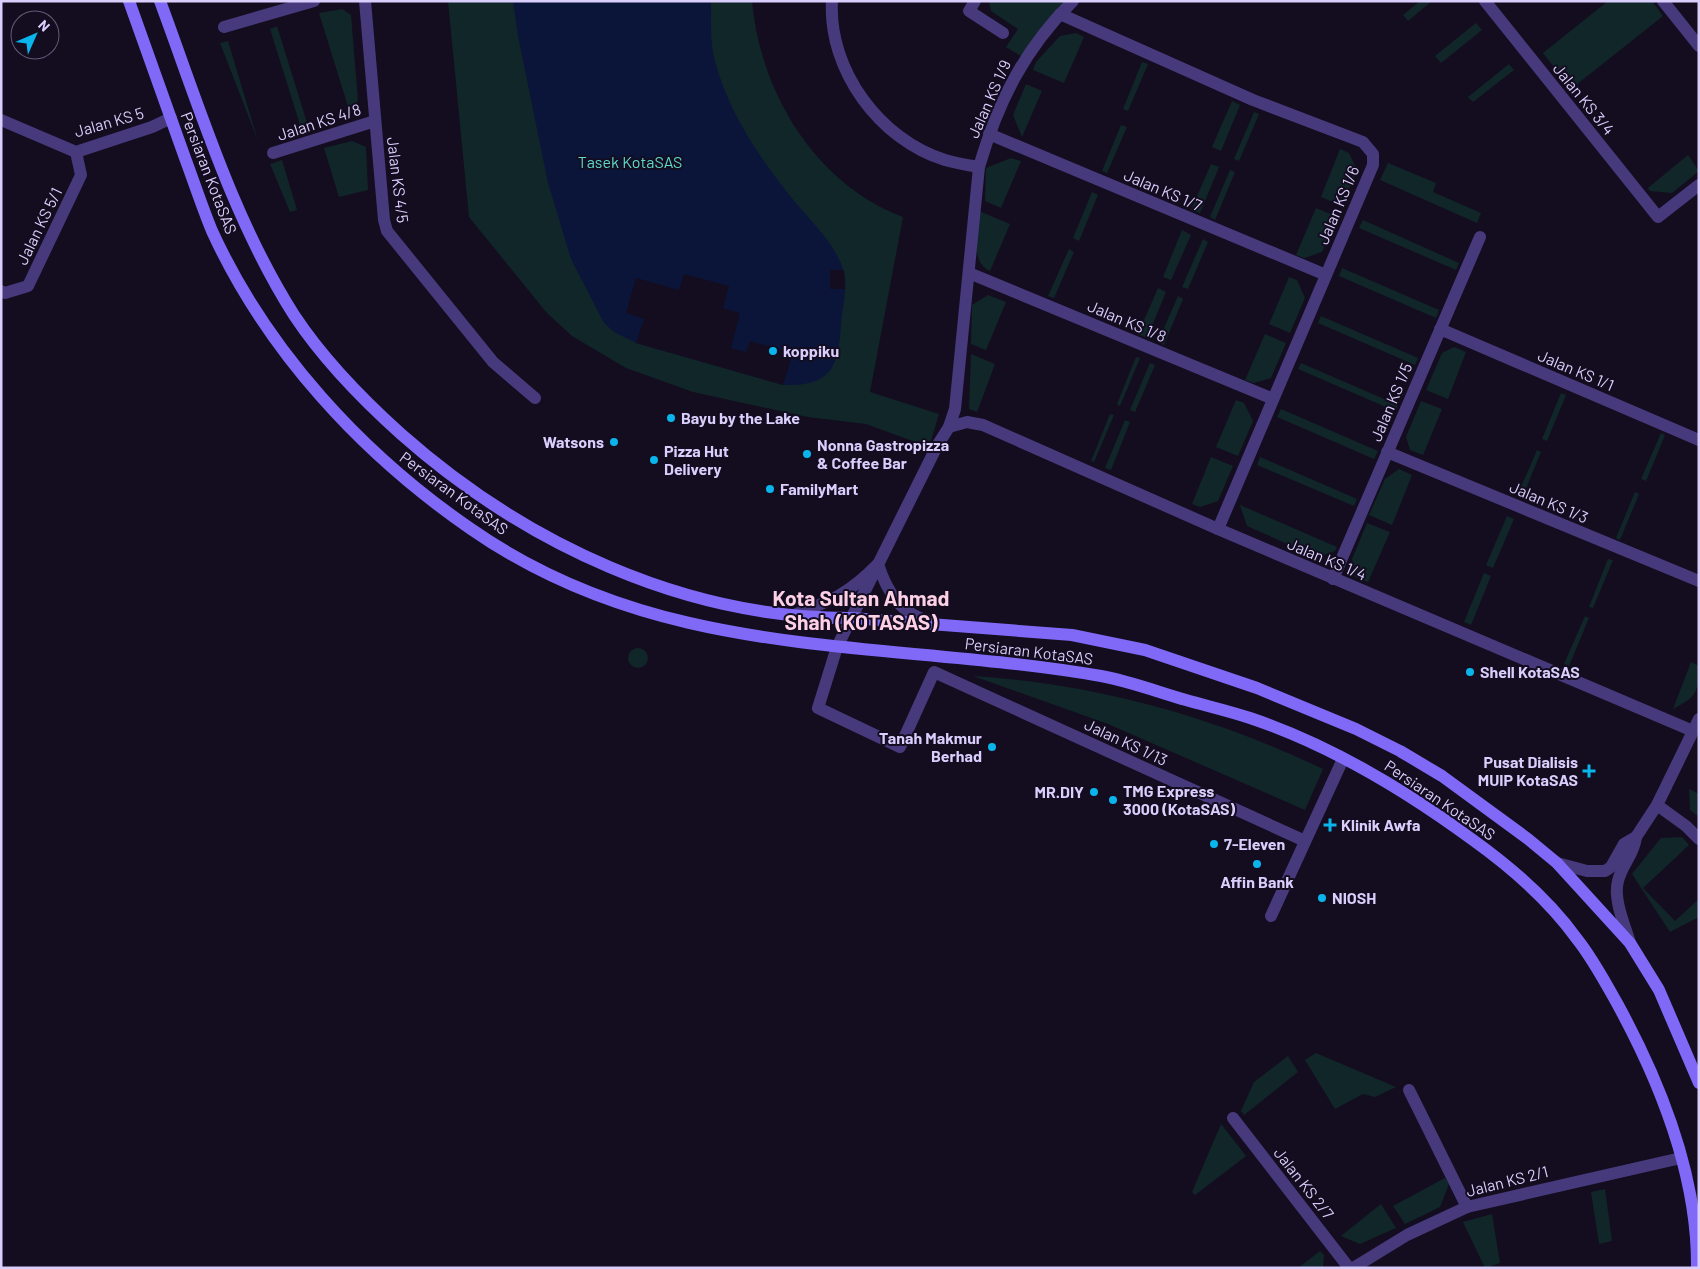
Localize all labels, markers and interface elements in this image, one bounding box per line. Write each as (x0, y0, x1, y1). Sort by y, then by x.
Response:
north arrow (10, 10, 60, 60)
text: N (35, 16, 54, 35)
street label: Jalan KS 1/9 (963, 57, 1014, 141)
street label: Jalan KS 3/4 (1550, 59, 1619, 138)
street label: Jalan KS 4/8 (275, 99, 363, 144)
street label: Jalan KS 5 (72, 103, 146, 141)
street label: Persiaran KotaSAS (177, 109, 241, 237)
street label: Jalan KS 4/5 (384, 136, 413, 224)
park label: Tasek KotaSAS (578, 152, 682, 171)
street label: Jalan KS 1/6 (1312, 163, 1363, 247)
street label: Jalan KS 1/7 (1121, 165, 1205, 215)
street label: Jalan KS 5/1 (12, 184, 65, 267)
street label: Jalan KS 1/8 (1085, 295, 1169, 346)
place label: koppiku (783, 341, 839, 360)
marker: koppiku (767, 345, 779, 357)
street label: Jalan KS 1/1 (1535, 345, 1617, 394)
street label: Jalan KS 1/5 (1365, 360, 1416, 444)
place label: Bayu by the Lake (681, 408, 800, 427)
marker: Bayu by the Lake (665, 412, 677, 424)
place label: Watsons (543, 432, 604, 451)
place label: Nonna Gastropizza & Coffee Bar (817, 435, 949, 472)
marker: Watsons (608, 436, 620, 448)
place label: Pizza Hut Delivery (664, 441, 729, 478)
street label: Persiaran KotaSAS (396, 447, 512, 538)
marker: Nonna Gastropizza & Coffee Bar (801, 448, 813, 460)
marker: Pizza Hut Delivery (648, 454, 660, 466)
street label: Jalan KS 1/3 (1507, 476, 1591, 527)
place label: FamilyMart (780, 479, 858, 498)
marker: FamilyMart (764, 483, 776, 495)
street label: Jalan KS 1/4 (1285, 533, 1370, 584)
district label: Kota Sultan Ahmad Shah (KOTASAS) (773, 585, 949, 634)
street label: Persiaran KotaSAS (964, 633, 1094, 668)
place label: Shell KotaSAS (1480, 662, 1580, 681)
marker: Shell KotaSAS (1464, 666, 1476, 678)
street label: Jalan KS 1/13 (1082, 714, 1171, 769)
place label: Tanah Makmur Berhad (879, 728, 982, 765)
marker: Tanah Makmur Berhad (986, 741, 998, 753)
place label: Pusat Dialisis MUIP KotaSAS (1478, 752, 1578, 789)
street label: Persiaran KotaSAS (1381, 756, 1499, 844)
marker: Pusat Dialisis MUIP KotaSAS (1582, 764, 1596, 778)
place label: TMG Express 3000 (KotaSAS) (1123, 781, 1235, 818)
place label: MR.DIY (1034, 782, 1084, 801)
marker: MR.DIY (1088, 786, 1100, 798)
marker: TMG Express 3000 (KotaSAS) (1107, 794, 1119, 806)
place label: Klinik Awfa (1341, 815, 1421, 834)
marker: Klinik Awfa (1323, 818, 1337, 832)
place label: 7-Eleven (1224, 834, 1285, 853)
marker: 7-Eleven (1208, 838, 1220, 850)
marker: Affin Bank (1251, 858, 1263, 870)
place label: Affin Bank (1220, 872, 1294, 891)
place label: NIOSH (1332, 888, 1376, 907)
marker: NIOSH (1316, 892, 1328, 904)
street label: Jalan KS 2/7 (1270, 1143, 1339, 1223)
street label: Jalan KS 2/1 (1464, 1161, 1550, 1200)

